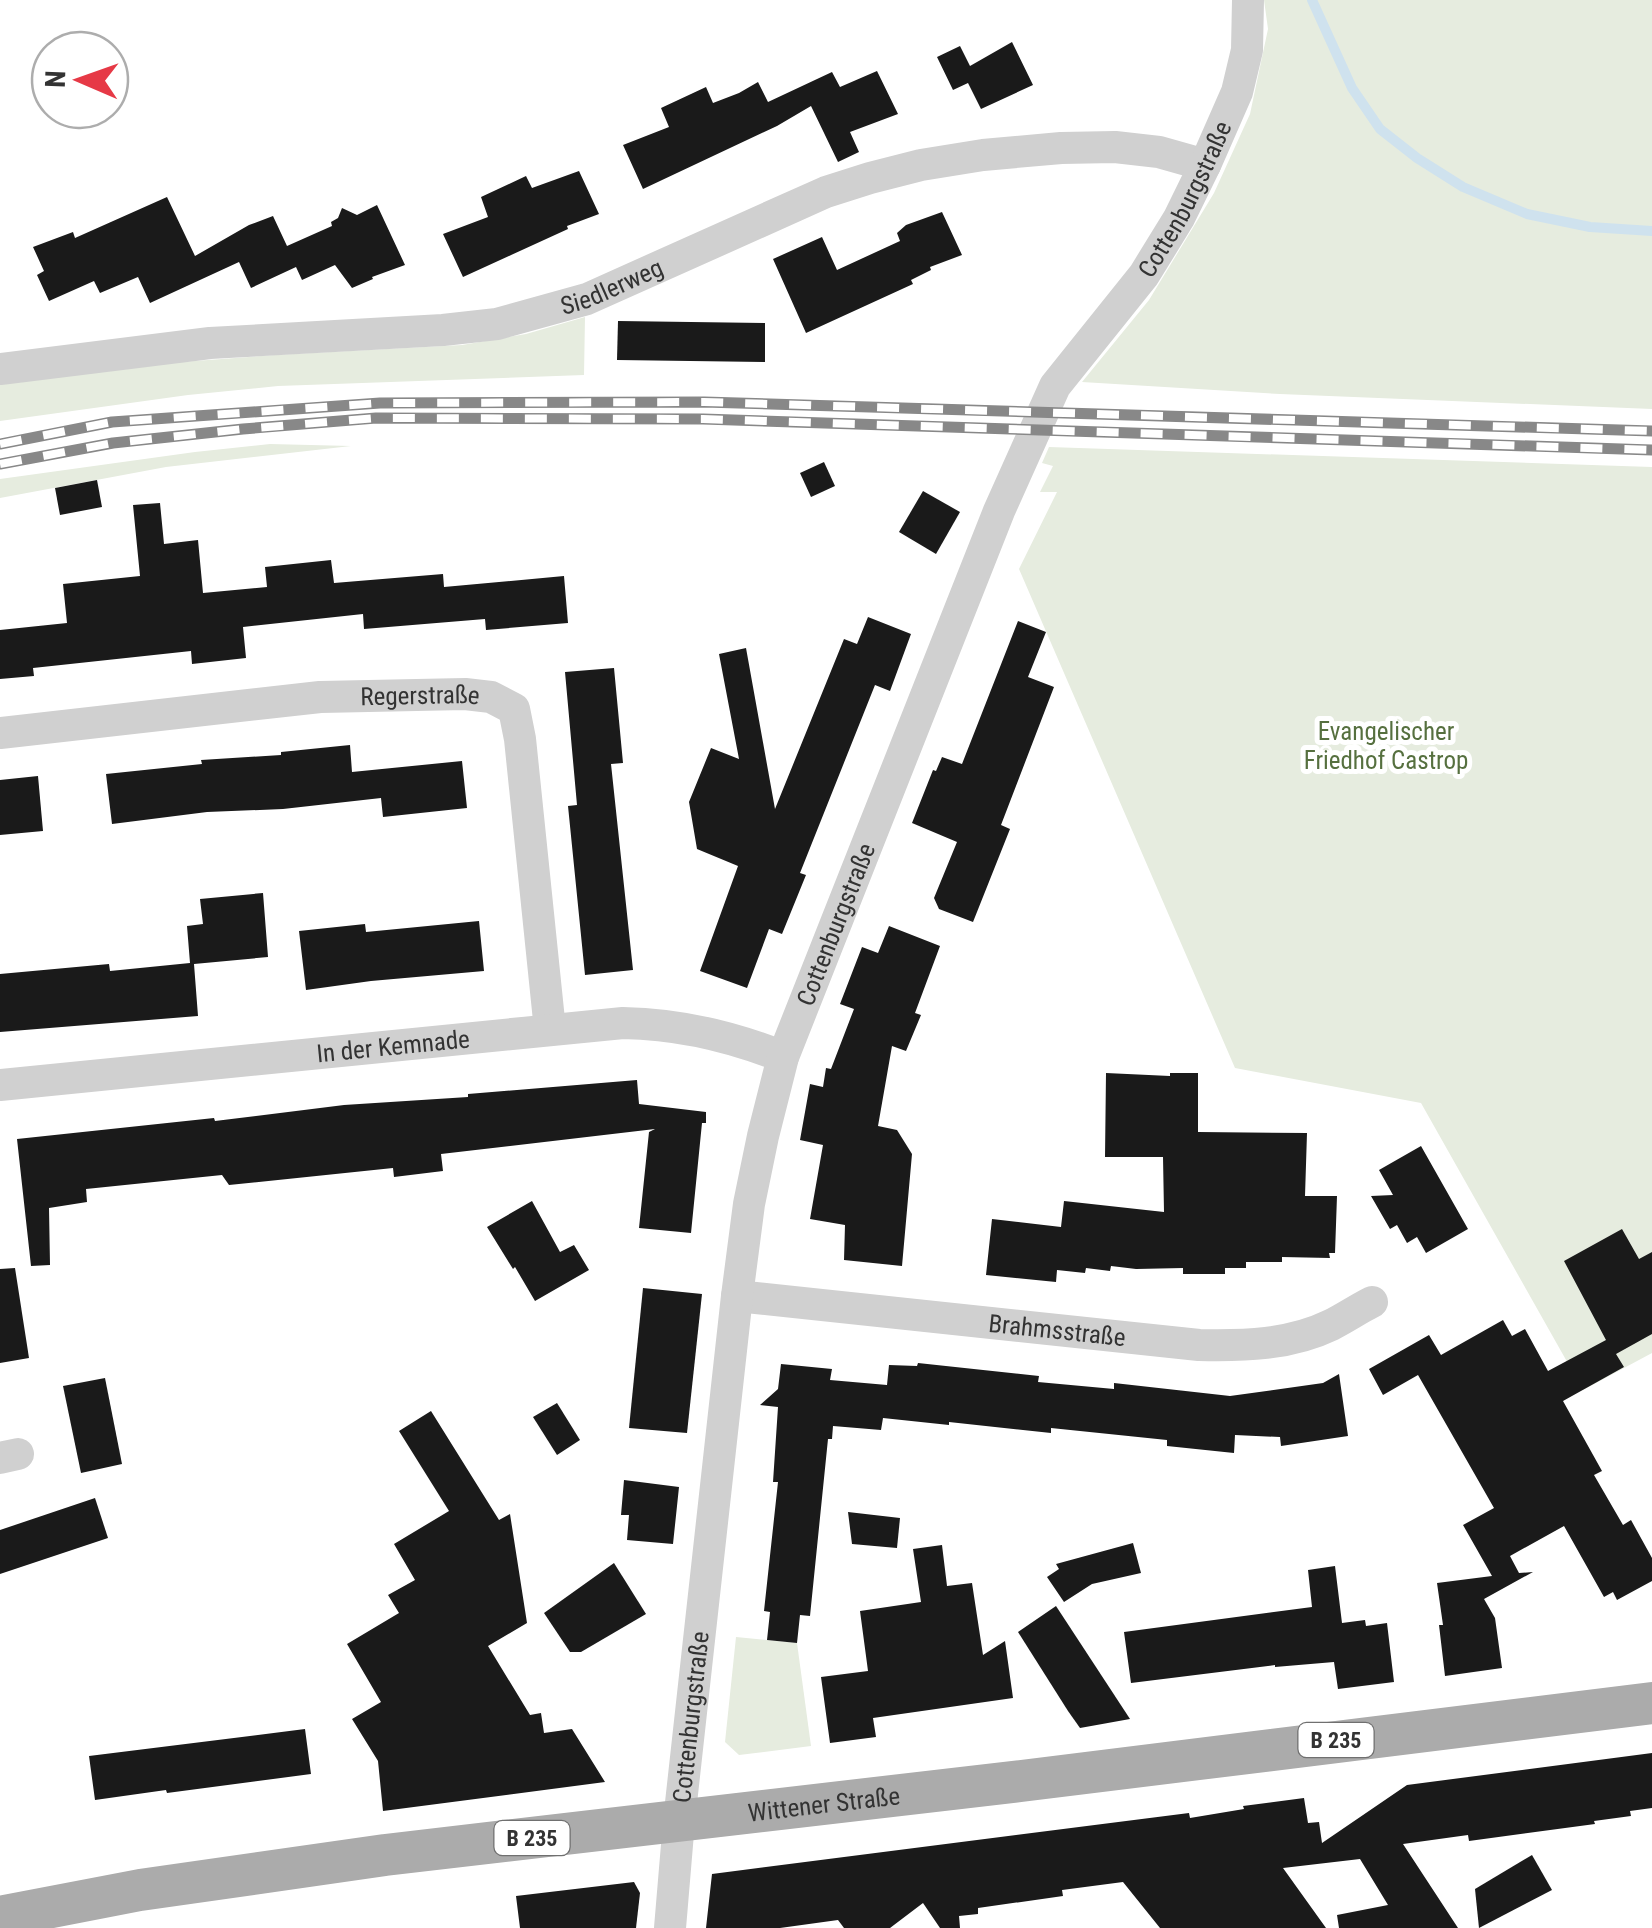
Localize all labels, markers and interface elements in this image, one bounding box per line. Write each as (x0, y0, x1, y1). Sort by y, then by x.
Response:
north arrow (30, 30, 130, 130)
text: N (39, 70, 72, 88)
street label: Cottenburgstraße (1132, 117, 1237, 283)
street label: Siedlerweg (557, 253, 668, 321)
street label: Regerstraße (360, 680, 481, 711)
park label: Evangelischer Friedhof Castrop (1304, 717, 1468, 775)
street label: Cottenburgstraße (791, 839, 881, 1010)
street label: In der Kemnade (315, 1024, 471, 1068)
street label: Brahmsstraße (987, 1309, 1127, 1352)
street label: Cottenburgstraße (667, 1630, 715, 1804)
road number: B 235 (1298, 1723, 1374, 1757)
street label: Wittener Straße (746, 1781, 902, 1828)
road number: B 235 (494, 1821, 570, 1855)

